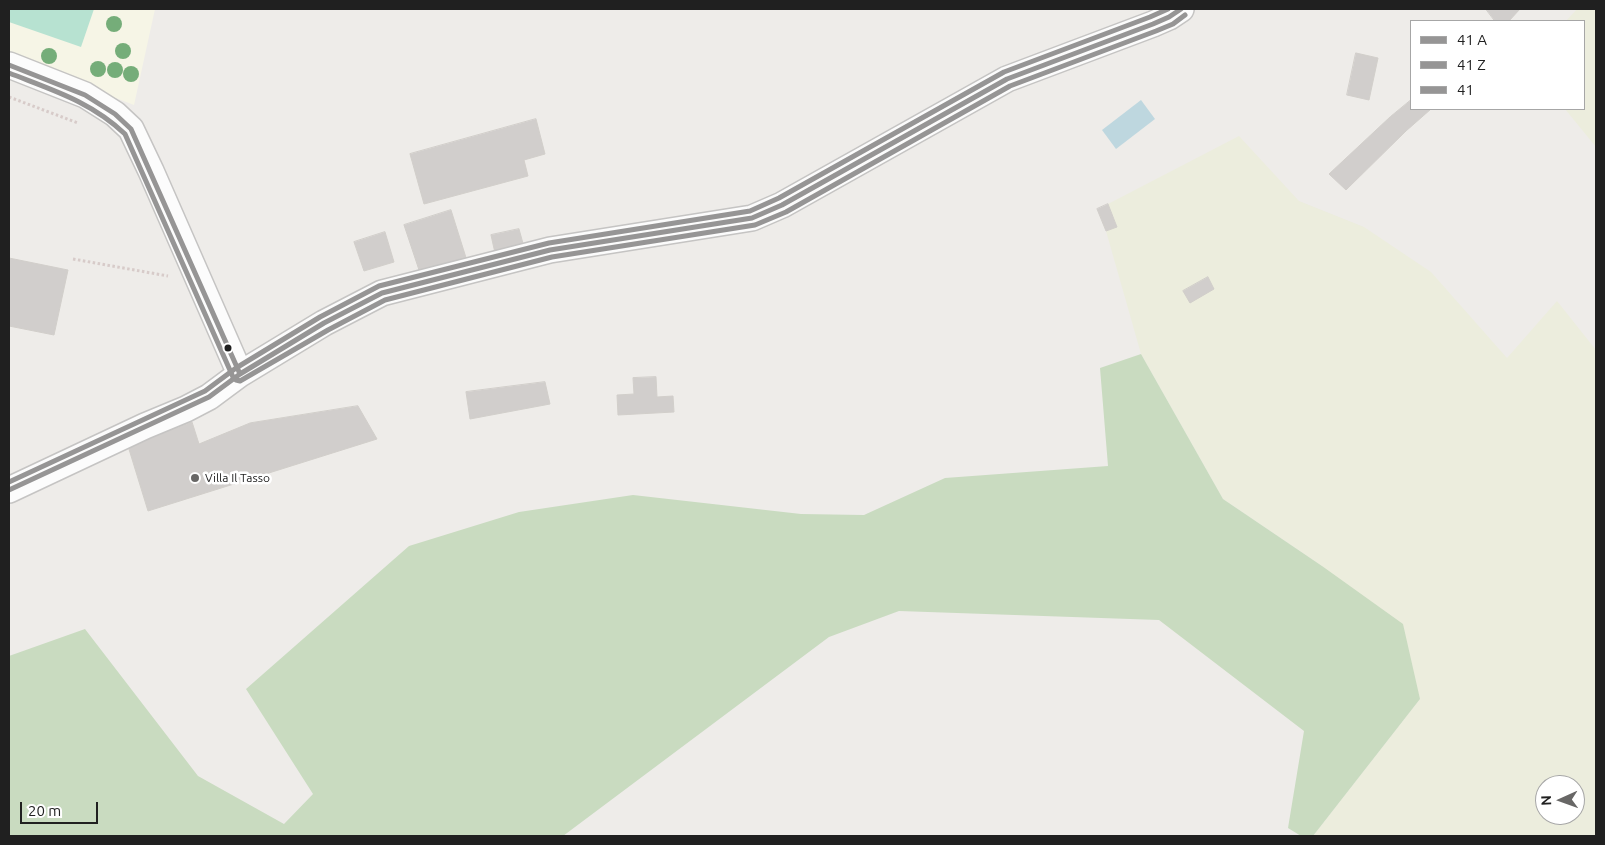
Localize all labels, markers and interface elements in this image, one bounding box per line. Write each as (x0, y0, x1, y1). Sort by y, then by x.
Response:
legend (1410, 20, 1585, 110)
text: 41 A (1457, 31, 1487, 48)
text: 41 Z (1457, 56, 1486, 73)
text: 41 (1457, 81, 1474, 98)
unlabelled marker (223, 343, 233, 353)
place label: Villa Il Tasso (205, 471, 270, 485)
marker: Villa Il Tasso (189, 472, 201, 484)
north arrow (1535, 775, 1585, 825)
scale bar (22, 792, 100, 824)
text: N (1538, 795, 1554, 806)
text: 20 m (28, 802, 61, 819)

